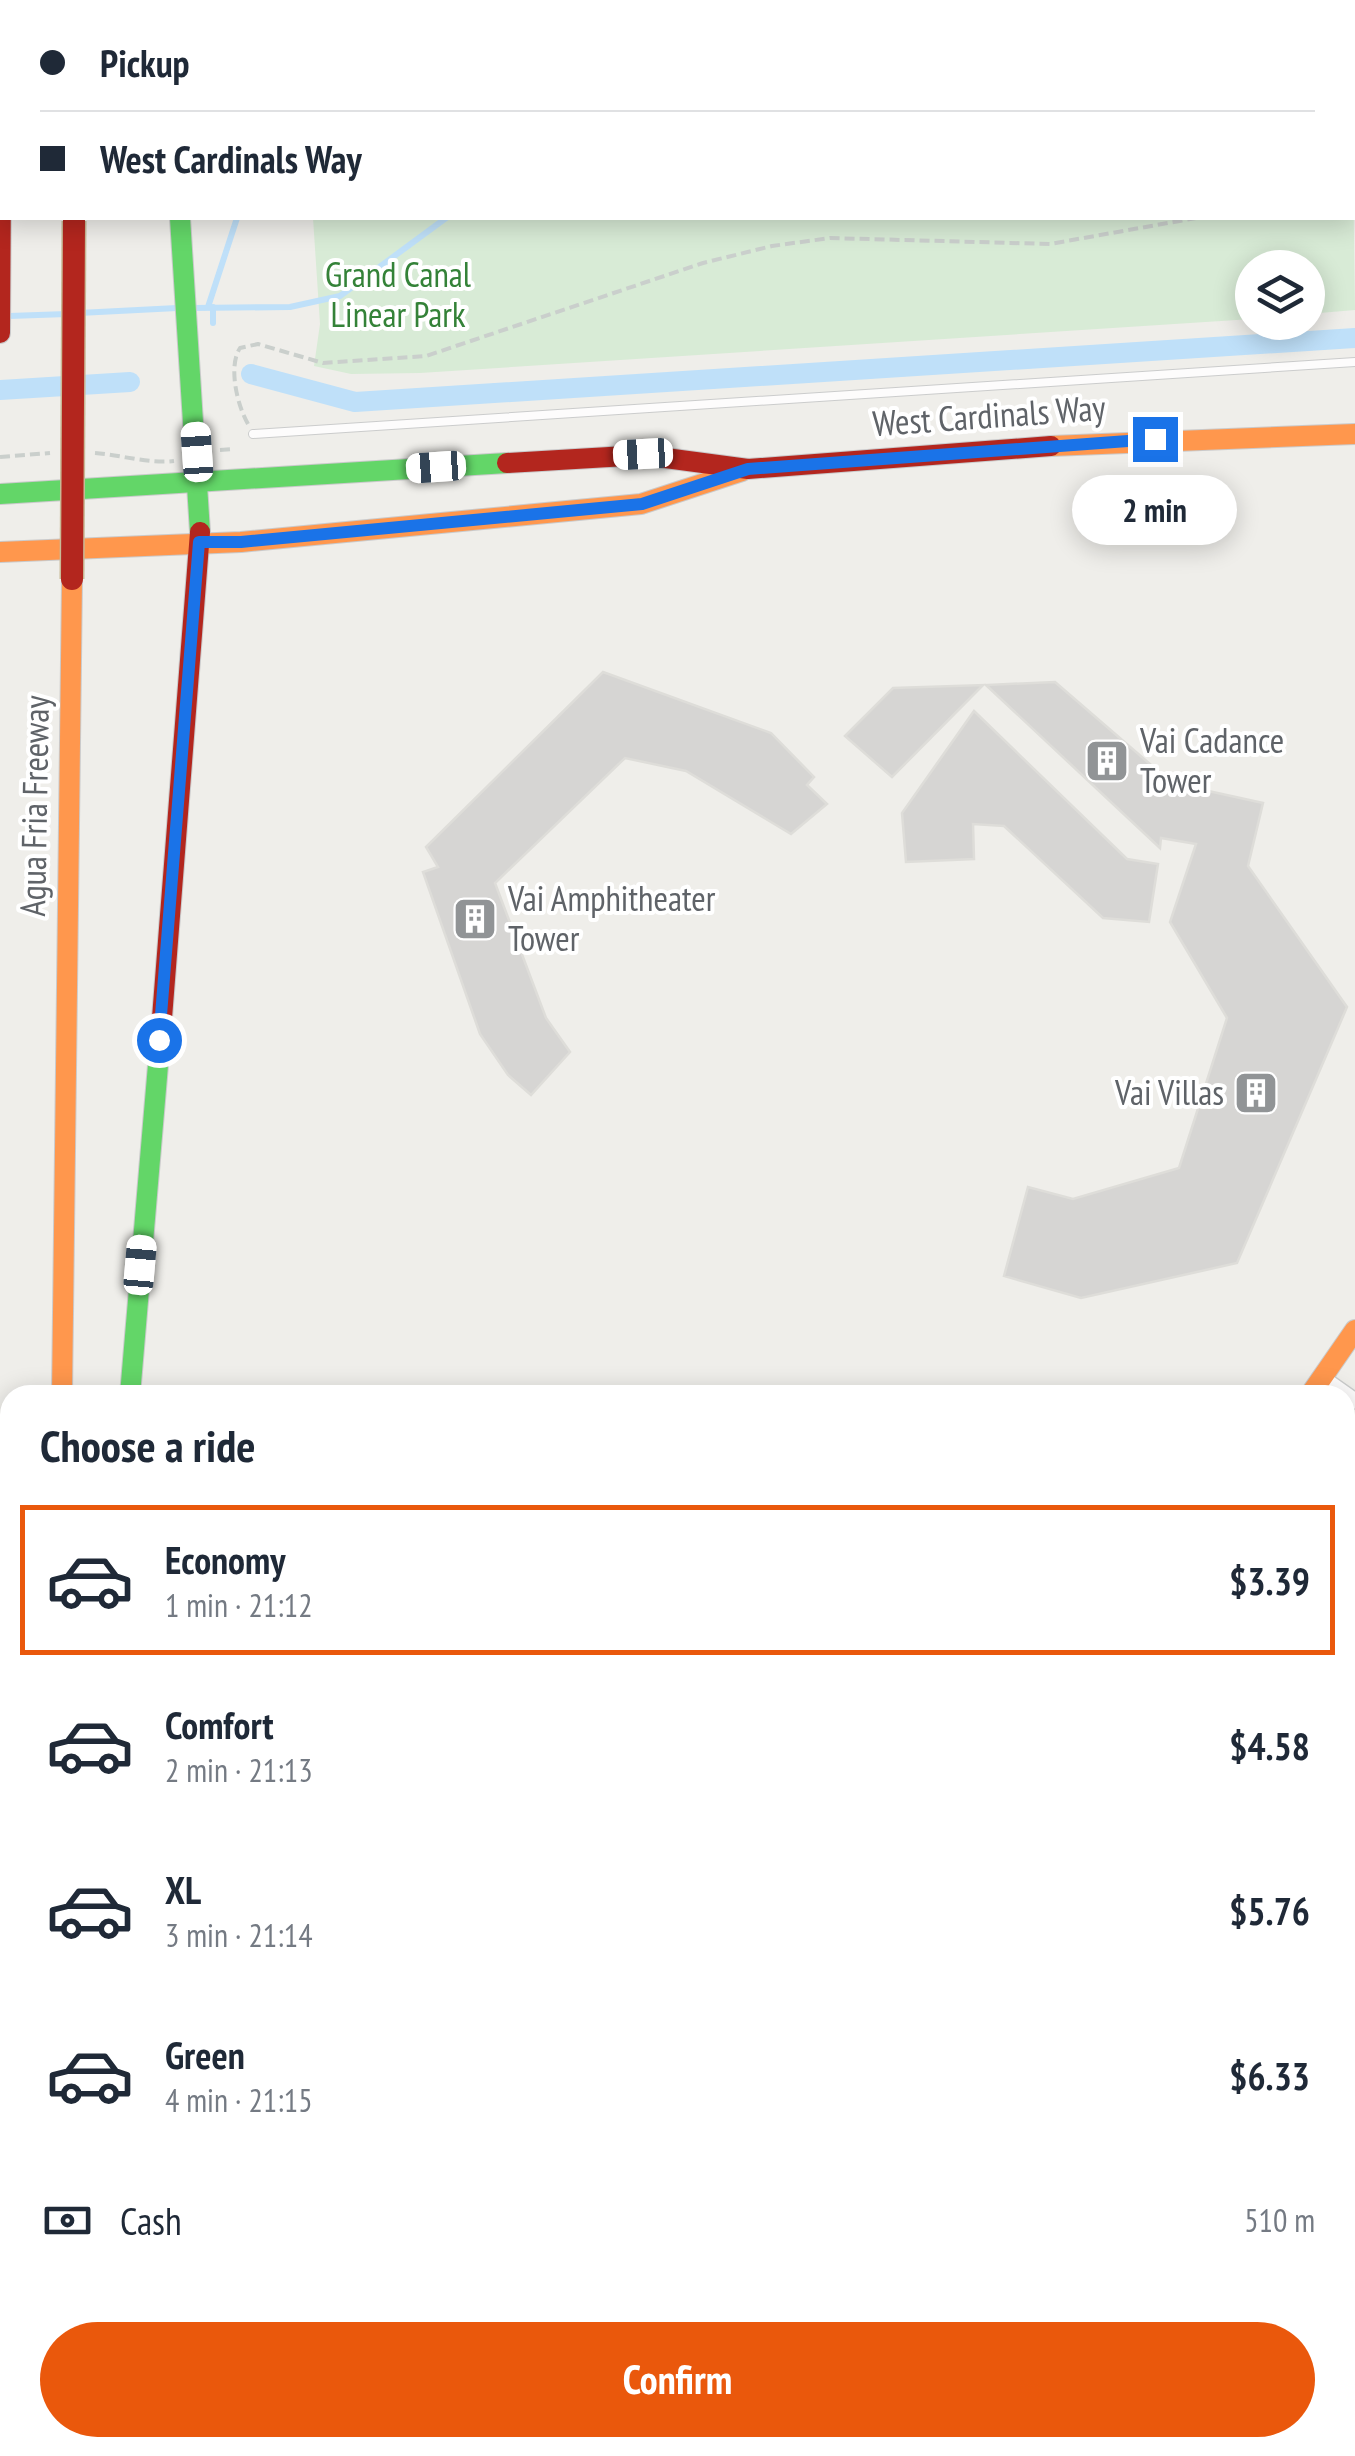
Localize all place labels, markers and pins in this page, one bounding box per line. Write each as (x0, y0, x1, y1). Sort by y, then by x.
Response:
place label: Vai Cadance Tower (1139, 717, 1284, 803)
building icon: Vai Cadance Tower (1084, 738, 1130, 784)
place label: Vai Amphitheater Tower (507, 875, 716, 961)
building icon: Vai Amphitheater Tower (452, 896, 498, 942)
place label: Vai Villas (1114, 1069, 1224, 1115)
building icon: Vai Villas (1233, 1070, 1279, 1116)

